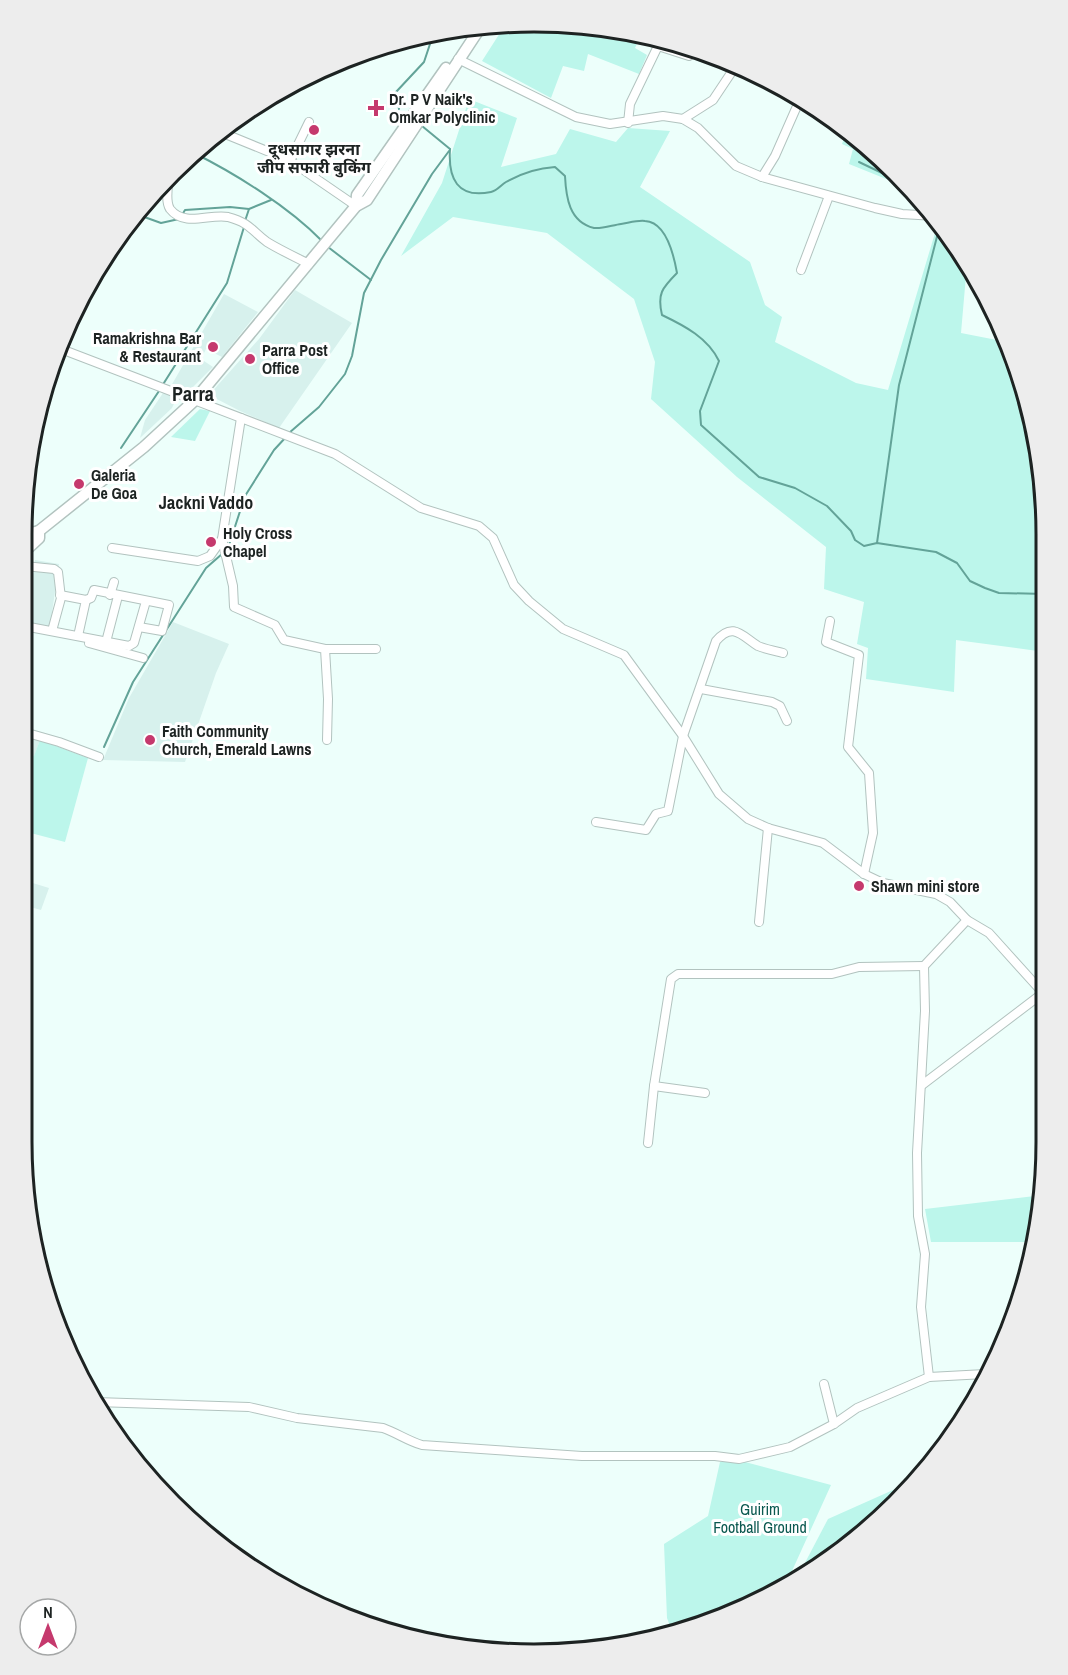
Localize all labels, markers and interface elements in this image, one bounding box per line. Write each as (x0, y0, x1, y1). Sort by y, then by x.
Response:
place label: Dr. P V Naik's Omkar Polyclinic (389, 88, 495, 128)
marker: Dr. P V Naik's Omkar Polyclinic (367, 99, 385, 117)
marker: दूधसागर झरना जीप सफारी बुकिंग (307, 123, 321, 137)
place label: दूधसागर झरना जीप सफारी बुकिंग (257, 138, 372, 178)
place label: Ramakrishna Bar & Restaurant (93, 327, 202, 367)
place label: Parra Post Office (262, 339, 328, 379)
marker: Ramakrishna Bar & Restaurant (206, 340, 220, 354)
marker: Parra Post Office (243, 352, 257, 366)
district label: Parra (172, 380, 214, 407)
place label: Galeria De Goa (91, 464, 138, 504)
marker: Galeria De Goa (72, 477, 86, 491)
district label: Jackni Vaddo (159, 490, 253, 515)
place label: Holy Cross Chapel (223, 522, 292, 562)
marker: Holy Cross Chapel (204, 535, 218, 549)
place label: Faith Community Church, Emerald Lawns (162, 720, 311, 760)
marker: Faith Community Church, Emerald Lawns (143, 733, 157, 747)
place label: Shawn mini store (871, 875, 980, 897)
marker: Shawn mini store (852, 879, 866, 893)
park label: Guirim Football Ground (713, 1498, 807, 1538)
north arrow (18, 1597, 78, 1657)
text: N (43, 1601, 53, 1623)

